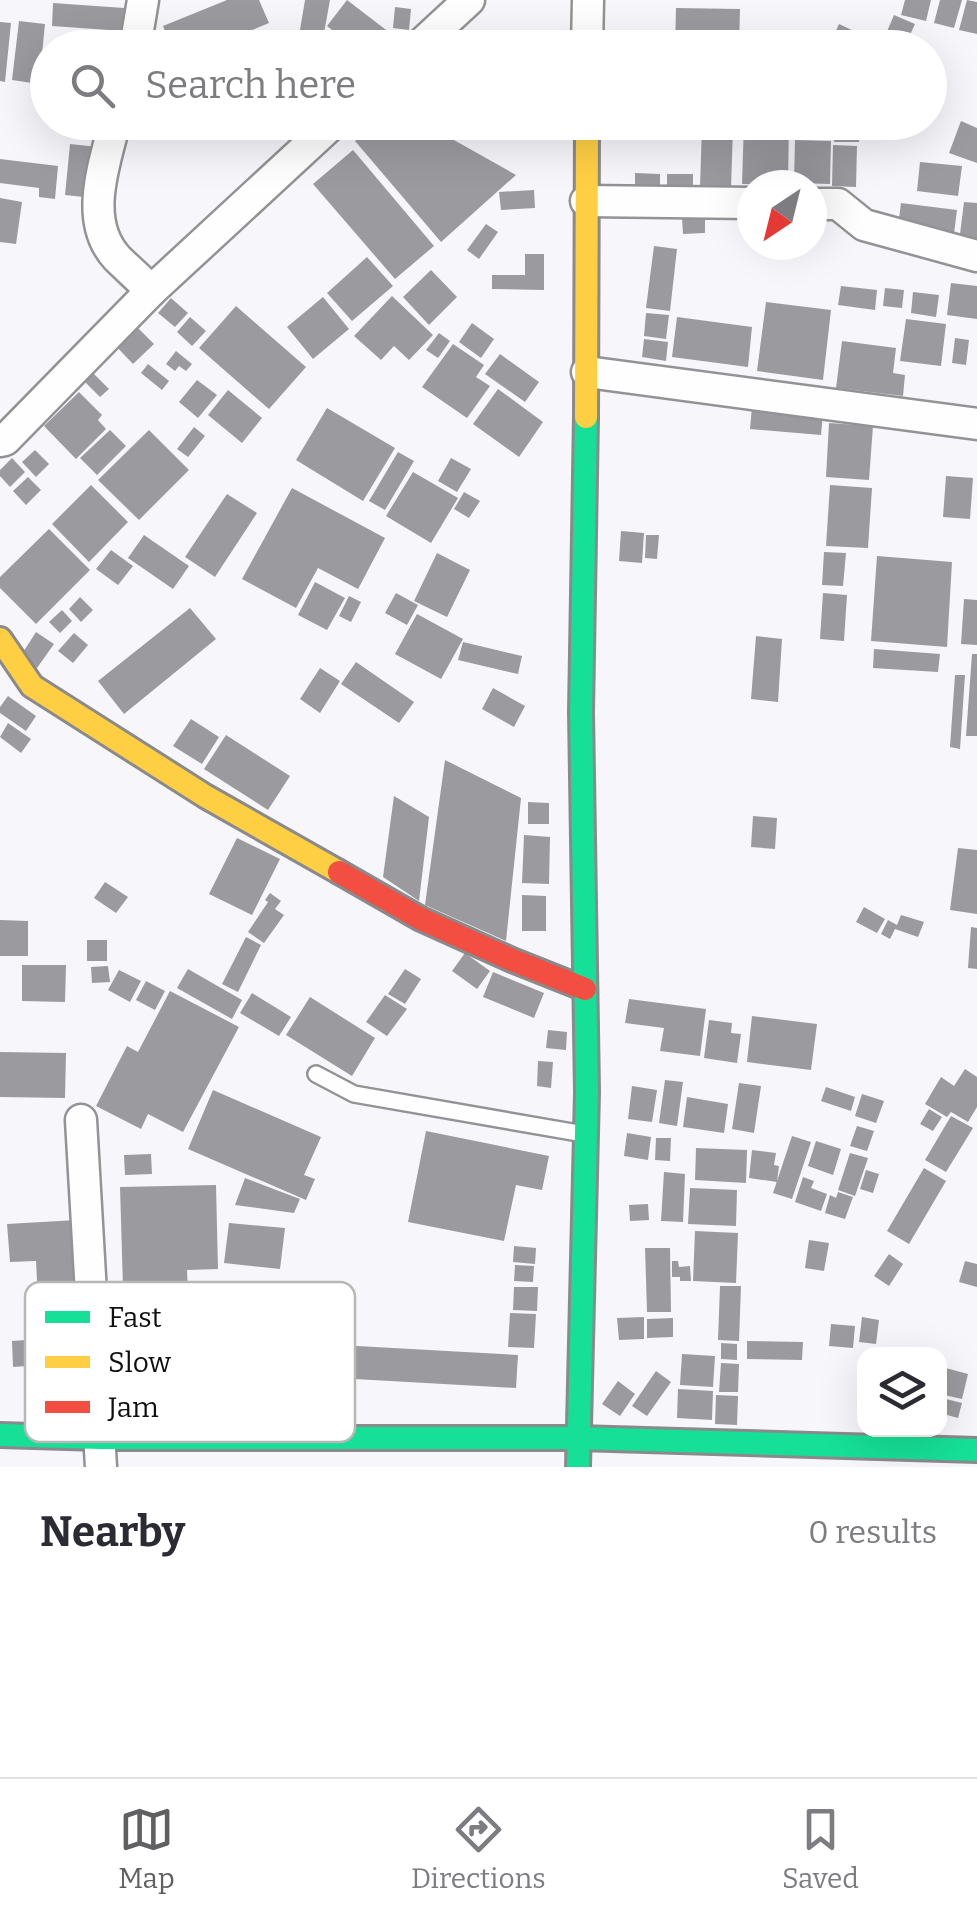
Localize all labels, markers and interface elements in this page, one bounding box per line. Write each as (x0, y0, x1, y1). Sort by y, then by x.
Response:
search box (30, 30, 947, 140)
icon: search (65, 58, 120, 113)
text: Search here (145, 62, 356, 108)
north arrow (737, 170, 827, 260)
legend (25, 1282, 355, 1442)
text: Fast (108, 1301, 162, 1334)
text: Slow (108, 1346, 171, 1379)
map controls (857, 1347, 947, 1437)
button: layers (857, 1347, 947, 1437)
text: Jam (107, 1391, 159, 1424)
text: Nearby (40, 1507, 185, 1557)
text: 0 results (808, 1513, 937, 1551)
tab: Map (118, 1802, 175, 1895)
tab: Directions (411, 1802, 546, 1895)
tab: Saved (782, 1802, 859, 1895)

